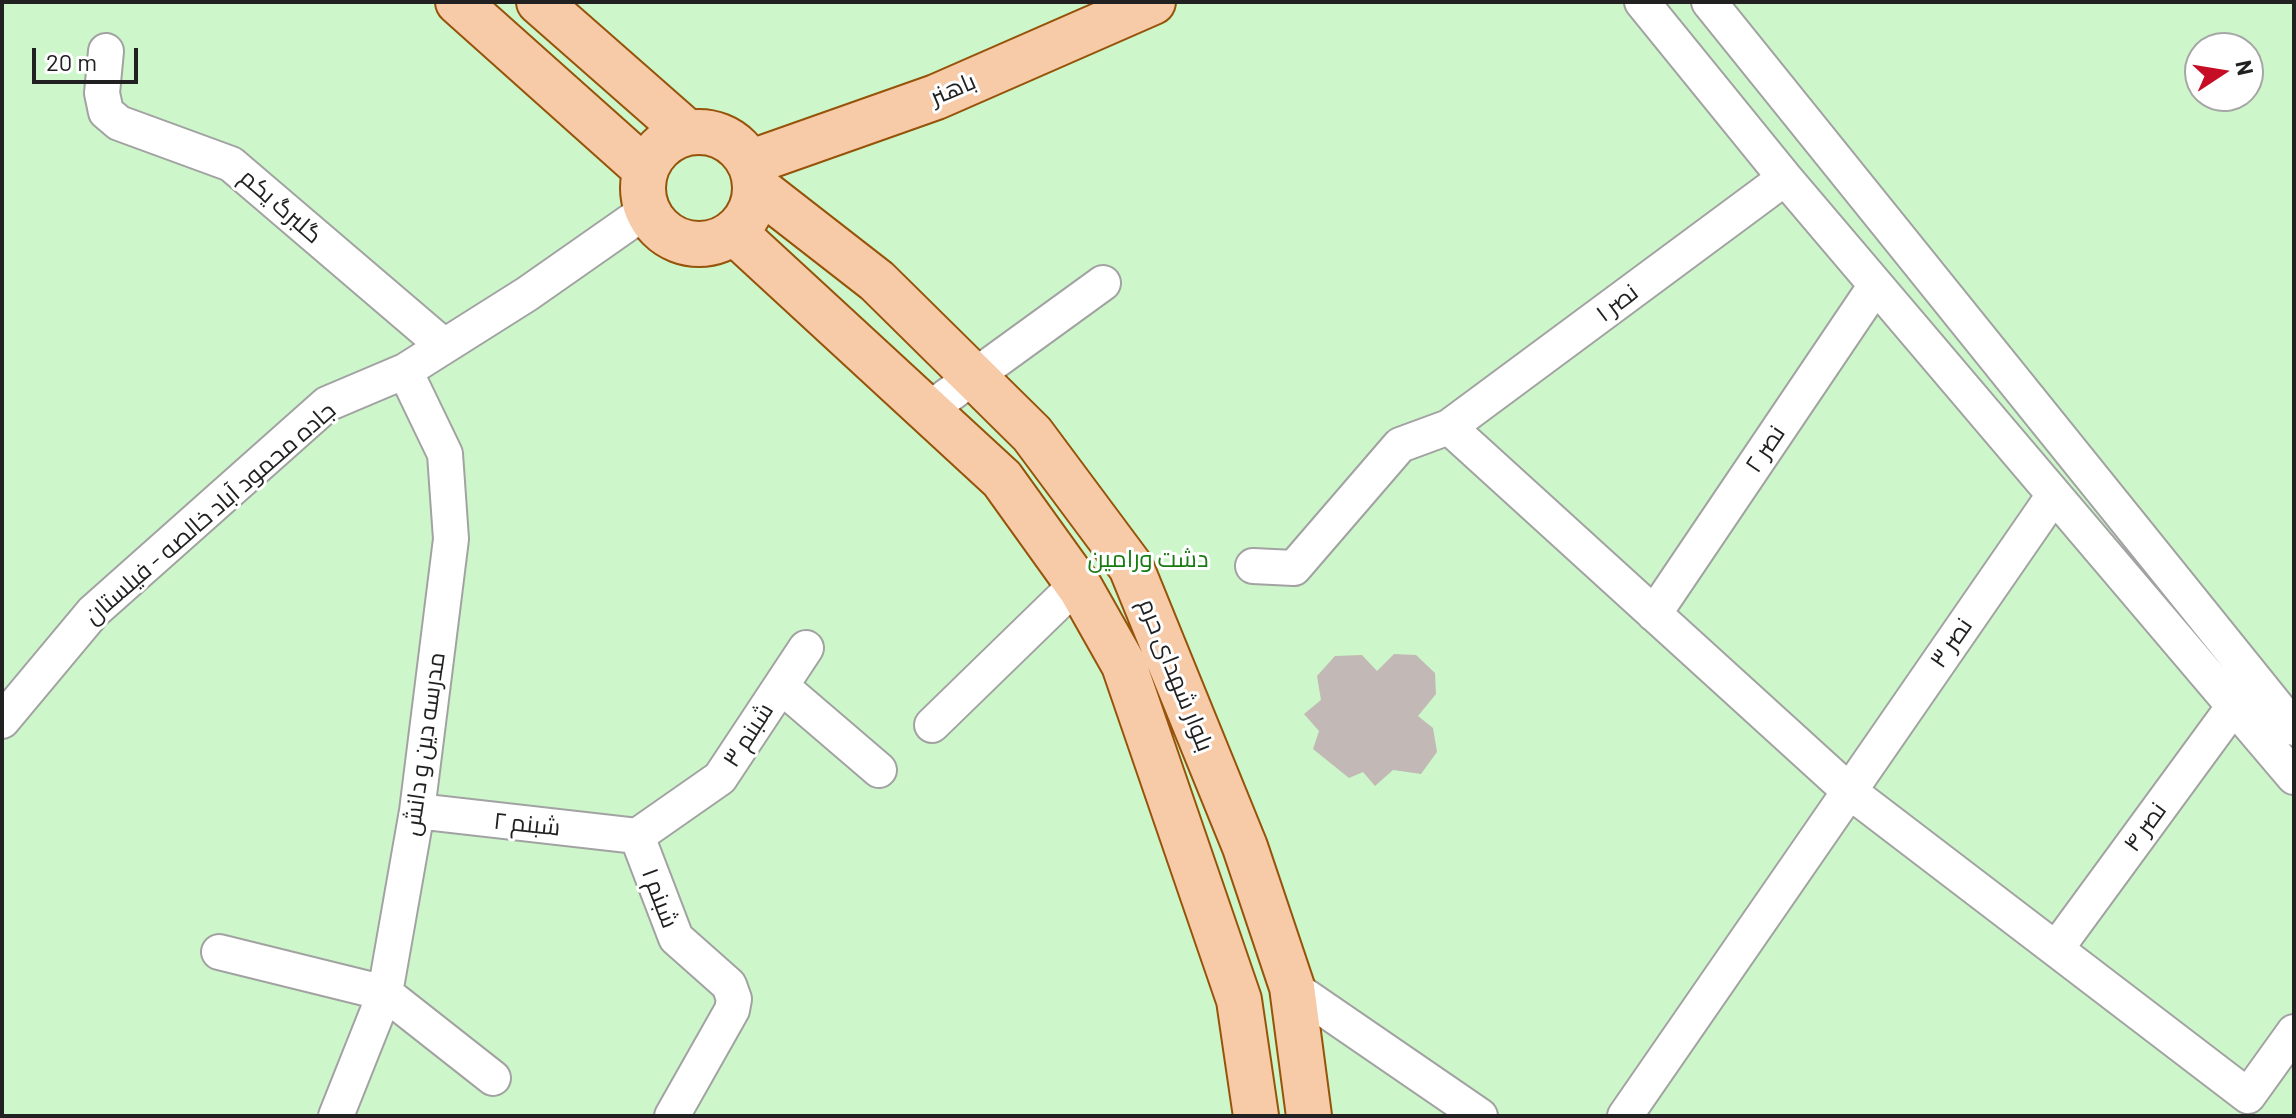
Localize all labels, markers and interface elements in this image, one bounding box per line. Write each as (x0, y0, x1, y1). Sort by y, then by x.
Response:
scale bar (36, 32, 142, 82)
north arrow (2184, 32, 2264, 112)
text: 20 m (46, 47, 97, 76)
text: N (2231, 58, 2260, 77)
street label: باهنر (926, 67, 980, 111)
street label: گلبرگ یکم (234, 163, 328, 249)
street label: نصر ۱ (1590, 278, 1644, 328)
street label: جاده محمود آباد خالصه - فیلستان (78, 396, 342, 630)
street label: نصر ۲ (1739, 420, 1791, 478)
park label: دشت ورامین (1088, 545, 1208, 573)
street label: بلوار شهدای حرم (1132, 594, 1220, 756)
street label: نصر ۳ (1924, 613, 1978, 673)
street label: مدرسه دین و دانش (397, 650, 451, 838)
street label: شبنم ۳ (717, 697, 779, 773)
street label: نصر ۴ (2117, 797, 2173, 857)
street label: شبنم ۲ (492, 806, 562, 842)
street label: شبنم ۱ (635, 864, 685, 932)

